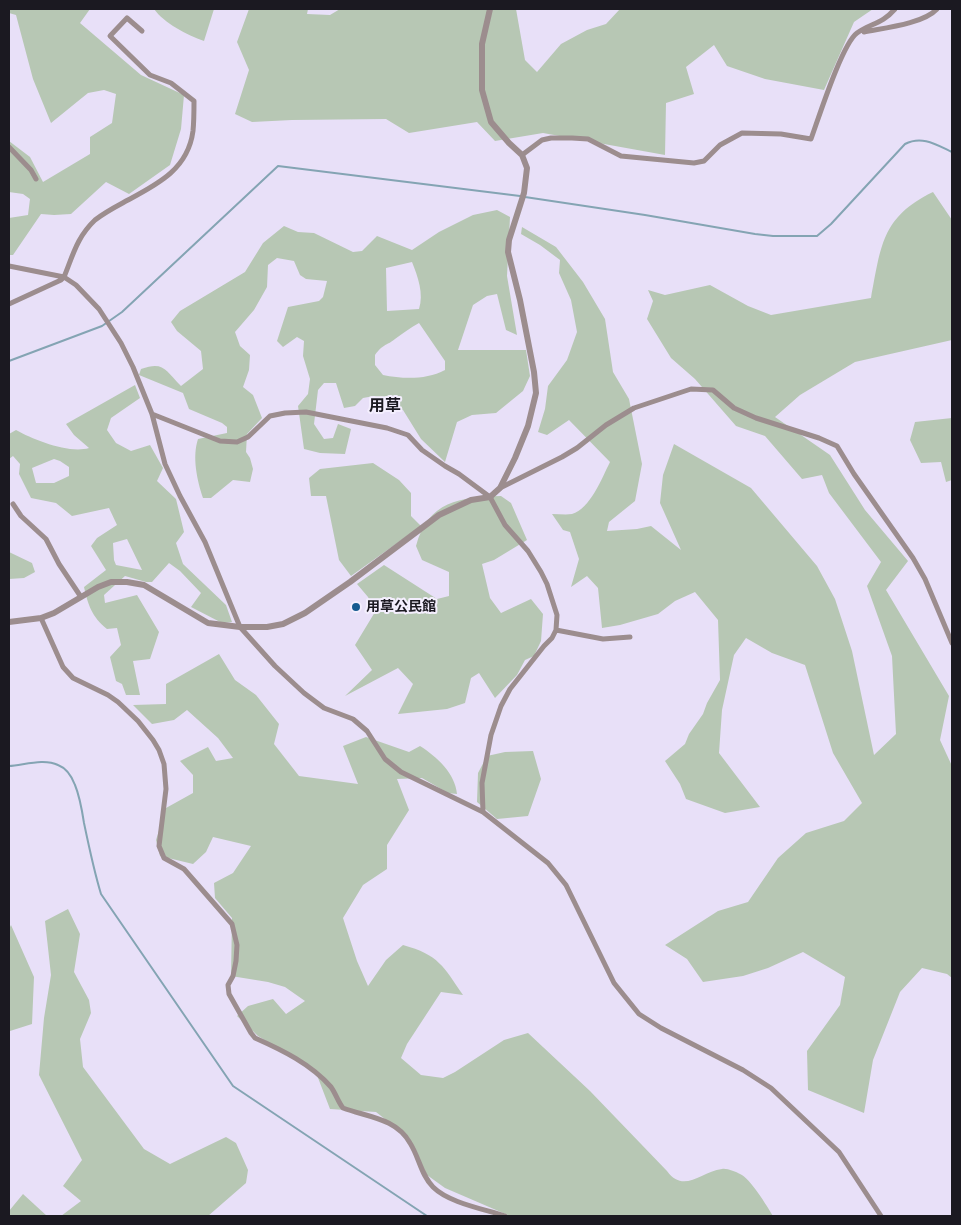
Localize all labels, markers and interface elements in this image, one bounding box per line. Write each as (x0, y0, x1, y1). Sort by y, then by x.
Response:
district label: 用草 (369, 396, 401, 416)
place label: 用草公民館 (366, 599, 436, 615)
marker: 用草公民館 (350, 601, 362, 613)

